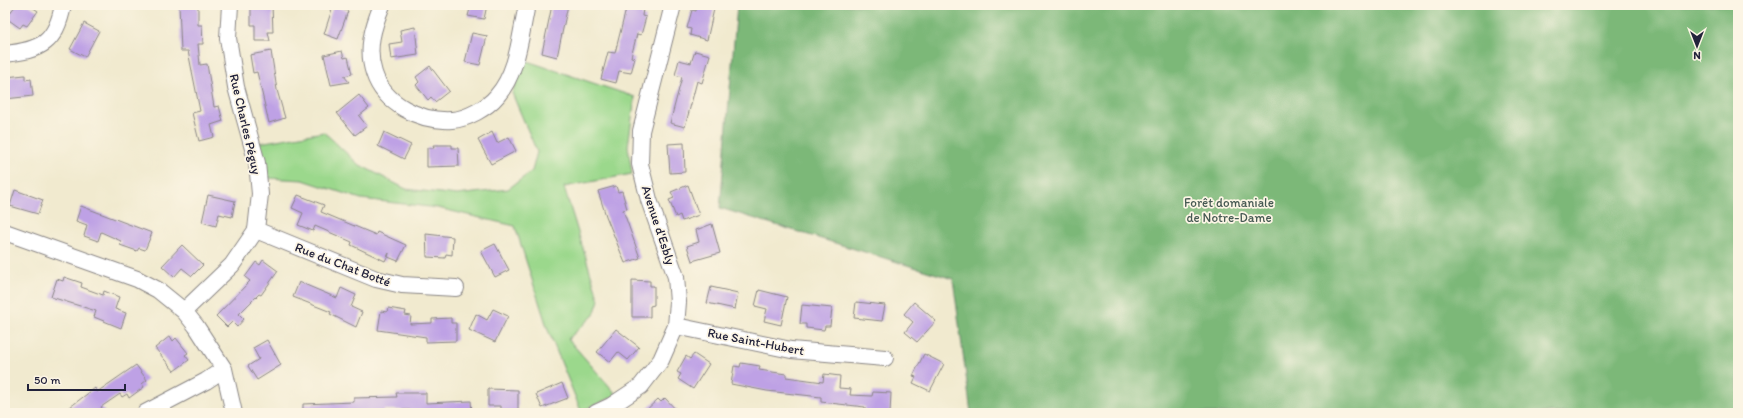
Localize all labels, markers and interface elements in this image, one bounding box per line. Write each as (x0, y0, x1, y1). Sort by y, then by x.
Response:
north arrow (1677, 26, 1717, 66)
text: N (1693, 49, 1701, 62)
street label: Rue Charles Péguy (227, 72, 264, 176)
street label: Avenue d'Esbly (639, 184, 678, 267)
park label: Forêt domaniale de Notre-Dame (1184, 195, 1274, 225)
street label: Rue du Chat Botté (293, 239, 393, 290)
street label: Rue Saint-Hubert (706, 325, 806, 358)
scale bar (28, 366, 125, 392)
text: 50 m (34, 373, 60, 387)

